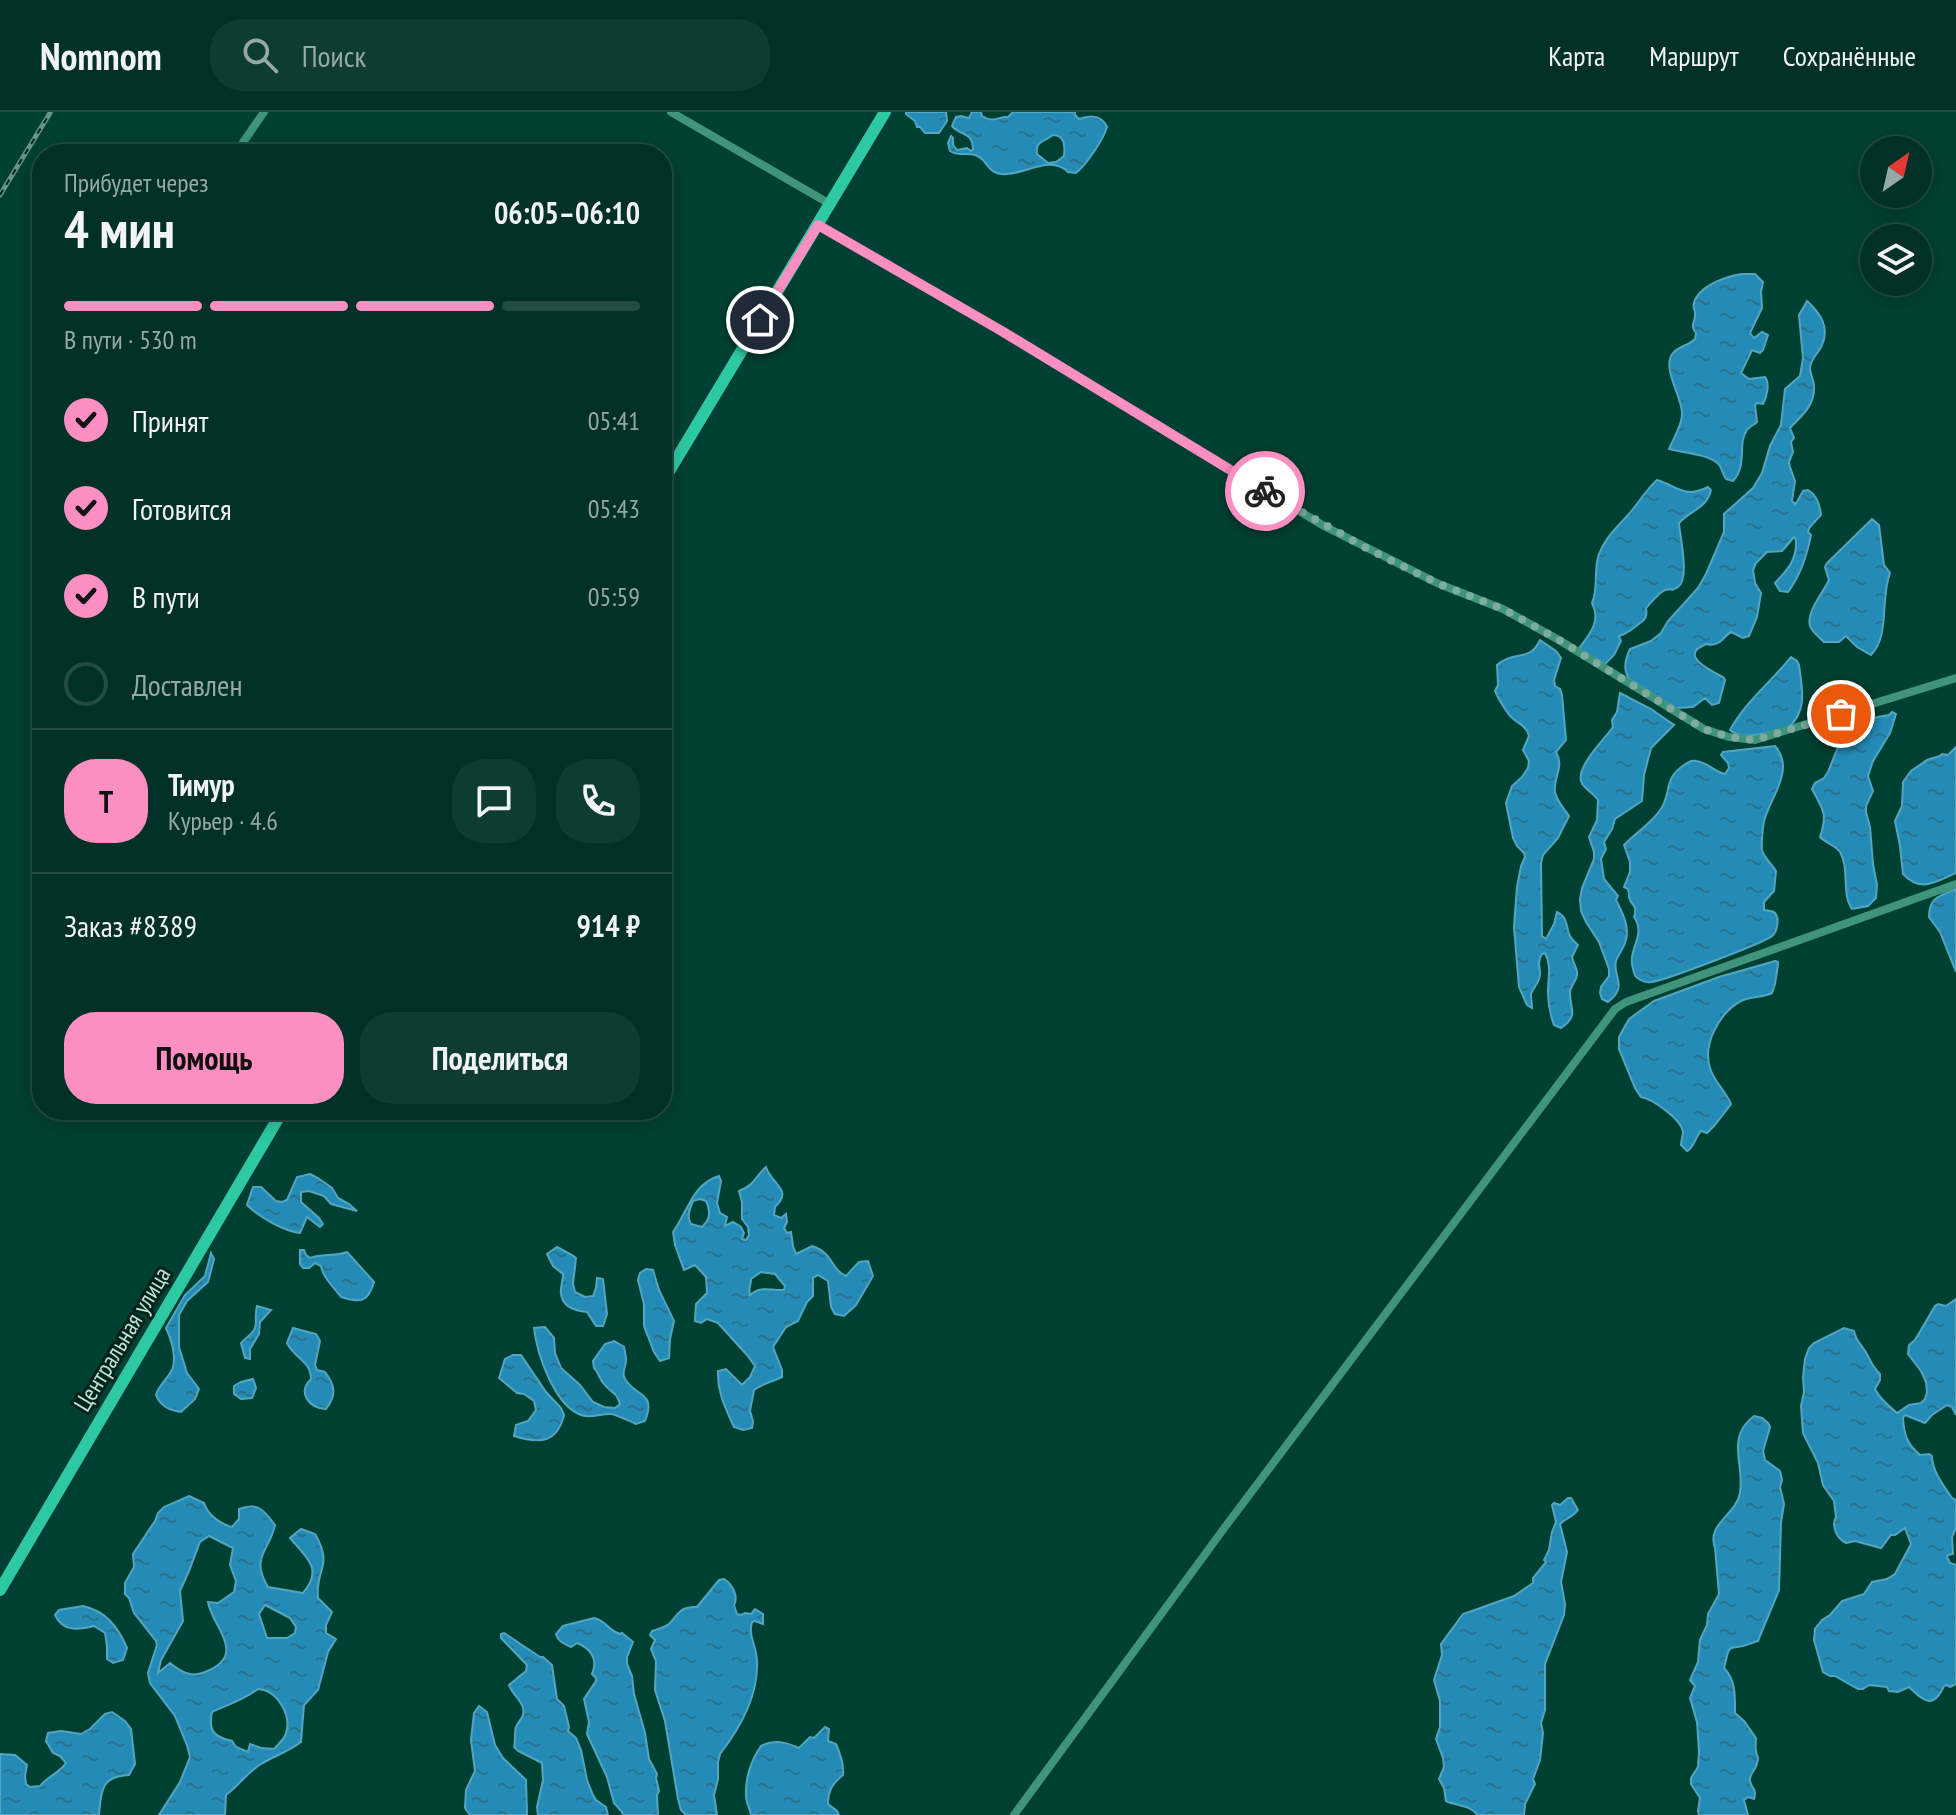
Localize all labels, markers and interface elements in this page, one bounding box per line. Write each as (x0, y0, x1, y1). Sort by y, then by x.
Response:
search box (210, 19, 770, 91)
text: Nomnom (40, 31, 162, 80)
icon: search (238, 33, 282, 77)
text: Поиск (302, 36, 366, 75)
text: Карта (1548, 37, 1605, 74)
text: Маршрут (1649, 37, 1739, 74)
text: Сохранённые (1783, 37, 1916, 74)
north arrow (1860, 136, 1932, 208)
map controls (1860, 136, 1932, 296)
text: Прибудет через (64, 166, 208, 199)
text: 06:05–06:10 (494, 193, 640, 232)
text: 4 мин (64, 195, 175, 262)
button: layers (1860, 224, 1932, 296)
pin (726, 286, 794, 354)
icon: home (738, 298, 782, 342)
text: В пути · 530 m (64, 323, 197, 356)
icon: check (64, 398, 108, 442)
text: Принят (132, 401, 208, 440)
text: 05:41 (588, 404, 640, 437)
courier (1225, 451, 1305, 531)
icon: bike (1243, 469, 1287, 513)
icon: check (64, 486, 108, 530)
text: Готовится (132, 489, 232, 528)
text: 05:43 (588, 492, 640, 525)
icon: check (64, 574, 108, 618)
text: В пути (132, 577, 200, 616)
text: 05:59 (588, 580, 640, 613)
text: Доставлен (132, 665, 242, 704)
pin (1807, 680, 1875, 748)
icon: bag (1819, 692, 1863, 736)
button: chat (452, 759, 536, 843)
button: phone (556, 759, 640, 843)
text: Тимур (168, 765, 235, 804)
text: Т (99, 782, 113, 821)
text: Курьер · 4.6 (168, 804, 278, 837)
text: Заказ #8389 (64, 906, 197, 945)
text: 914 ₽ (576, 906, 640, 945)
button: Помощь (64, 1012, 344, 1104)
button: Поделиться (360, 1012, 640, 1104)
street label: Центральная улица (67, 1261, 177, 1417)

